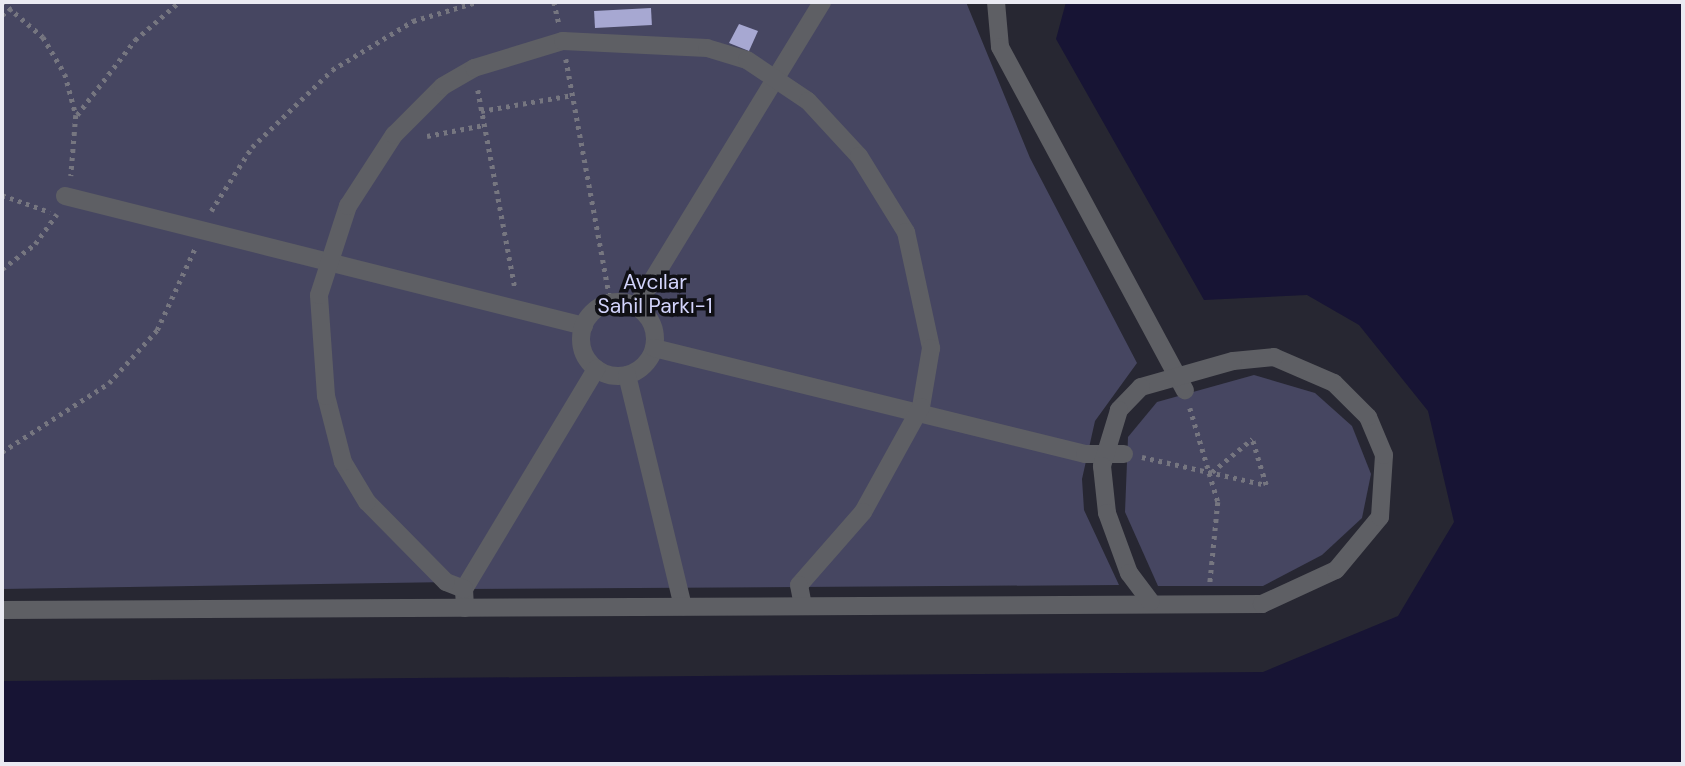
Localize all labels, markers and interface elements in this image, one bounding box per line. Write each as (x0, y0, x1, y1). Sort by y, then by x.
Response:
park label: Avcılar Sahil Parkı-1 (597, 269, 713, 319)

